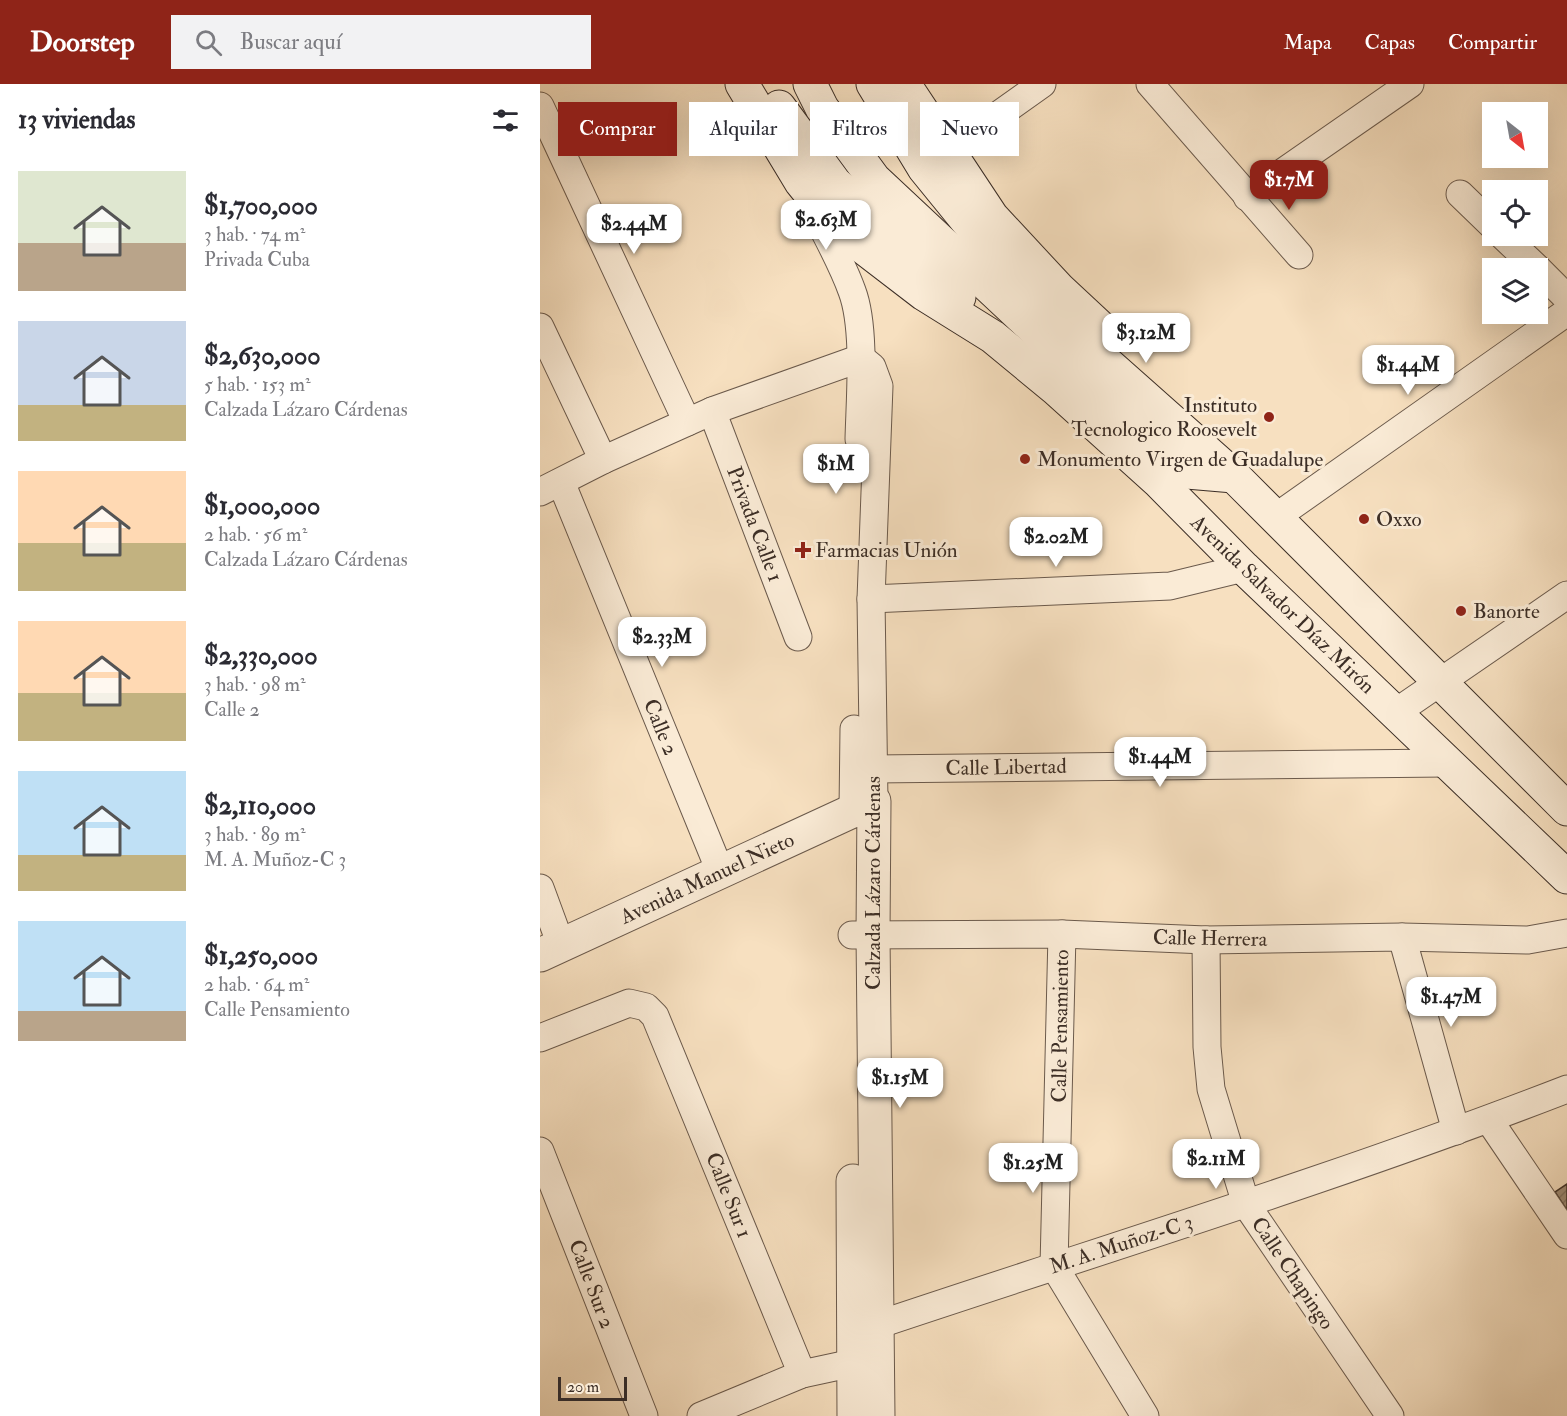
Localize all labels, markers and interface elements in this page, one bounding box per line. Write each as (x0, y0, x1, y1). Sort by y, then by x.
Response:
search box (171, 15, 591, 69)
text: Doorstep (30, 25, 135, 60)
icon: search (192, 26, 225, 59)
text: Buscar aquí (240, 28, 342, 56)
text: Mapa (1284, 29, 1332, 56)
text: Capas (1365, 29, 1415, 56)
text: Compartir (1448, 29, 1537, 56)
chip: Comprar (558, 102, 677, 156)
chip: Alquilar (689, 102, 798, 156)
chip: Filtros (810, 102, 908, 156)
chip: Nuevo (920, 102, 1019, 156)
north arrow (1482, 102, 1548, 168)
map controls (1482, 102, 1548, 324)
text: 13 viviendas (18, 104, 135, 136)
icon: filters (489, 104, 522, 137)
pin: $1.7M (1247, 160, 1331, 211)
text: $1.7M (1264, 167, 1314, 192)
button: locate (1482, 180, 1548, 246)
text: $1,700,000 (204, 190, 318, 222)
icon: home (66, 195, 138, 267)
pin: $2.63M (777, 200, 875, 251)
pin: $2.44M (585, 204, 683, 255)
text: $2.63M (795, 207, 857, 232)
text: $2.44M (601, 211, 667, 236)
text: 3 hab. · 74 m² (204, 222, 305, 247)
text: Privada Cuba (204, 247, 310, 272)
button: layers (1482, 258, 1548, 324)
pin: $3.12M (1097, 313, 1195, 364)
text: $3.12M (1116, 320, 1176, 345)
text: $2,630,000 (204, 340, 321, 372)
icon: home (66, 345, 138, 417)
pin: $1.44M (1359, 345, 1457, 396)
text: $1.44M (1376, 352, 1440, 377)
text: 5 hab. · 153 m² (204, 372, 311, 397)
place label: Instituto Tecnologico Roosevelt (1071, 392, 1257, 443)
text: Calzada Lázaro Cárdenas (204, 397, 408, 422)
marker: Instituto Tecnologico Roosevelt (1262, 410, 1276, 424)
pin: $1M (807, 444, 865, 495)
place label: Monumento Virgen de Guadalupe (1037, 446, 1323, 473)
text: $1M (817, 451, 855, 476)
marker: Monumento Virgen de Guadalupe (1018, 452, 1032, 466)
street label: Privada Calle 1 (720, 463, 789, 586)
text: $1,000,000 (204, 490, 320, 522)
icon: home (66, 495, 138, 567)
place label: Oxxo (1376, 506, 1422, 533)
street label: Avenida Salvador Díaz Mirón (1184, 508, 1381, 700)
marker: Oxxo (1357, 512, 1371, 526)
pin: $2.02M (1007, 517, 1105, 568)
text: 2 hab. · 56 m² (204, 522, 307, 547)
text: $2.02M (1023, 524, 1089, 549)
place label: Farmacias Unión (815, 537, 958, 564)
marker: Farmacias Unión (796, 543, 810, 557)
text: Calzada Lázaro Cárdenas (204, 547, 408, 572)
place label: Banorte (1473, 598, 1540, 625)
marker: Banorte (1454, 604, 1468, 618)
pin: $2.33M (613, 617, 711, 668)
text: $2.33M (632, 624, 692, 649)
text: $2,330,000 (204, 640, 318, 672)
icon: home (66, 645, 138, 717)
text: 3 hab. · 98 m² (204, 672, 306, 697)
street label: Calle 2 (637, 695, 684, 759)
text: Calle 2 (204, 697, 260, 722)
pin: $1.44M (1111, 737, 1209, 788)
text: $1.44M (1128, 744, 1192, 769)
street label: Calle Libertad (945, 753, 1067, 782)
street label: Calzada Lázaro Cárdenas (860, 776, 887, 990)
text: $2,110,000 (204, 790, 316, 822)
icon: home (66, 795, 138, 867)
text: 3 hab. · 89 m² (204, 822, 306, 847)
street label: Avenida Manuel Nieto (615, 826, 799, 931)
text: M. A. Muñoz-C 3 (204, 847, 346, 872)
street label: Calle Herrera (1153, 924, 1268, 953)
text: $1,250,000 (204, 940, 318, 972)
icon: home (66, 945, 138, 1017)
street label: Calle Pensamiento (1046, 949, 1075, 1103)
text: 2 hab. · 64 m² (204, 972, 309, 997)
pin: $1.47M (1402, 977, 1500, 1028)
text: $1.47M (1420, 984, 1482, 1009)
text: Calle Pensamiento (204, 997, 350, 1022)
pin: $1.15M (851, 1058, 949, 1109)
text: $1.15M (871, 1065, 929, 1090)
pin: $2.11M (1167, 1139, 1265, 1190)
pin: $1.25M (984, 1143, 1082, 1194)
text: $2.11M (1187, 1146, 1245, 1171)
street label: Calle Sur 1 (699, 1148, 758, 1242)
text: $1.25M (1003, 1150, 1063, 1175)
street label: M. A. Muñoz-C 3 (1046, 1209, 1196, 1280)
street label: Calle Chapingo (1245, 1212, 1340, 1335)
street label: Calle Sur 2 (562, 1236, 621, 1333)
scale bar (558, 1374, 627, 1402)
text: 20 m (567, 1377, 599, 1397)

